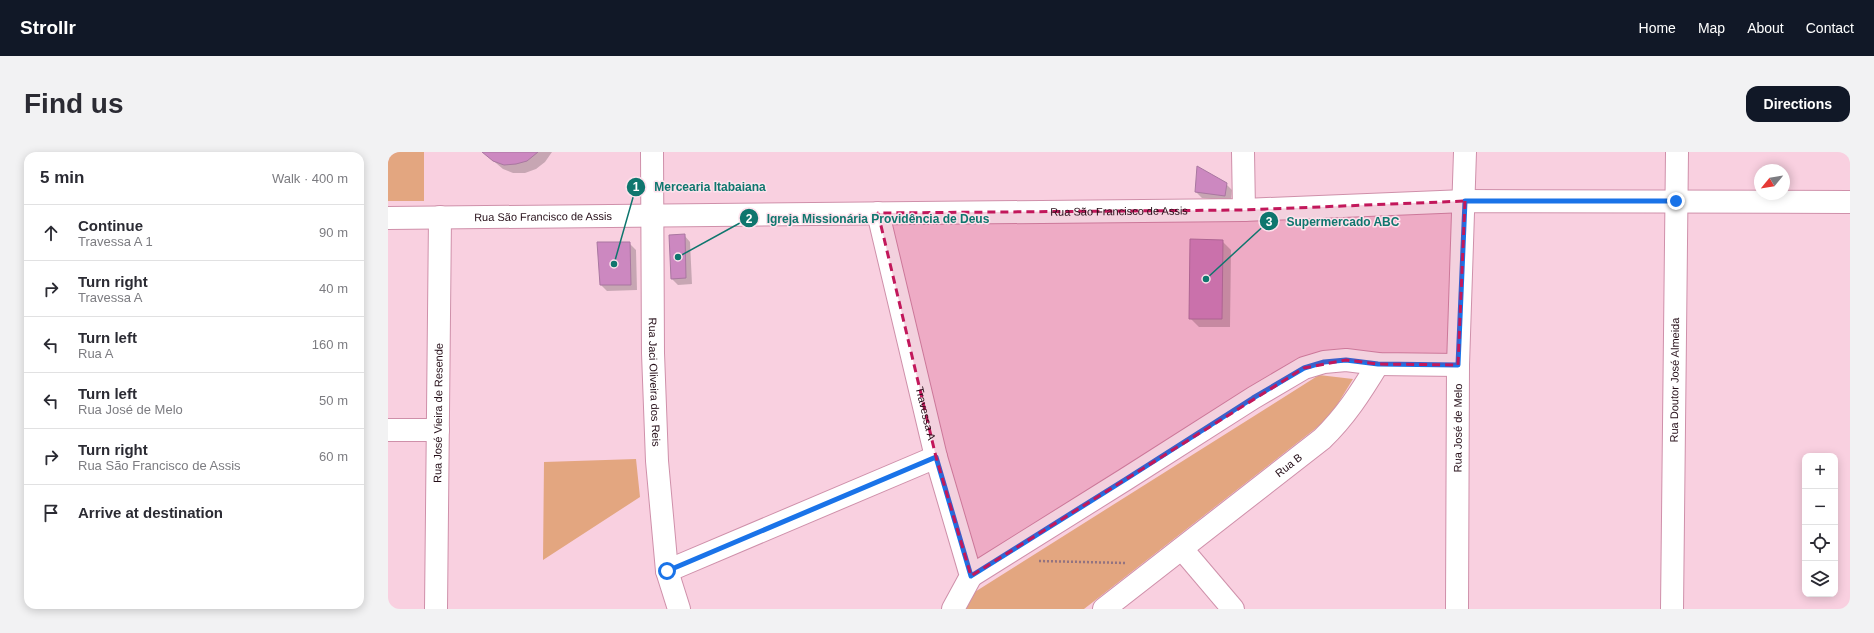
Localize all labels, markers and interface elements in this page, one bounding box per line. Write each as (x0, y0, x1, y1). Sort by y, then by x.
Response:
text: Strollr (20, 17, 76, 38)
text: Home (1639, 20, 1676, 36)
text: Map (1698, 20, 1725, 36)
text: About (1747, 20, 1784, 36)
text: Contact (1806, 20, 1854, 36)
button: Directions (1746, 86, 1850, 122)
text: Find us (24, 88, 124, 119)
north arrow (1754, 164, 1790, 200)
text: 5 min (40, 168, 84, 187)
text: Walk · 400 m (272, 171, 348, 186)
callout: Mercearia Itabaiana (626, 175, 774, 199)
text: 1 (633, 180, 640, 194)
text: Mercearia Itabaiana (654, 180, 766, 194)
route end (1667, 192, 1685, 210)
street label: Rua São Francisco de Assis (1050, 205, 1188, 218)
callout: Igreja Missionária Providência de Deus (739, 206, 997, 230)
callout: Supermercado ABC (1259, 209, 1408, 233)
street label: Rua São Francisco de Assis (474, 210, 612, 223)
text: 2 (746, 212, 753, 226)
text: Igreja Missionária Providência de Deus (767, 212, 990, 226)
text: 3 (1266, 215, 1273, 229)
text: Supermercado ABC (1287, 215, 1400, 229)
text: Continue (78, 217, 143, 234)
icon: ahead (40, 222, 62, 244)
text: 90 m (319, 225, 348, 240)
text: Travessa A 1 (78, 234, 153, 249)
text: Turn right (78, 273, 148, 290)
icon: right (40, 278, 62, 300)
text: 40 m (319, 281, 348, 296)
text: Travessa A (78, 290, 143, 305)
street label: Rua Jaci Oliveira dos Reis (647, 317, 662, 447)
street label: Rua Doutor José Almeida (1668, 317, 1681, 443)
text: Turn left (78, 329, 137, 346)
icon: left (40, 334, 62, 356)
text: 160 m (312, 337, 348, 352)
street label: Rua José Vieira de Resende (431, 343, 445, 483)
text: Rua A (78, 346, 113, 361)
street label: Rua José de Melo (1452, 384, 1464, 472)
text: Turn left (78, 385, 137, 402)
street label: Travessa A (913, 385, 938, 442)
icon: left (40, 390, 62, 412)
text: 50 m (319, 393, 348, 408)
text: Rua José de Melo (78, 402, 183, 417)
text: Turn right (78, 441, 148, 458)
icon: right (40, 446, 62, 468)
text: 60 m (319, 449, 348, 464)
street label: Rua B (1273, 451, 1304, 479)
map controls (1802, 453, 1838, 597)
button: + (1802, 453, 1838, 489)
text: Rua São Francisco de Assis (78, 458, 241, 473)
button: − (1802, 489, 1838, 525)
icon: arrive (40, 502, 62, 524)
text: Arrive at destination (78, 504, 223, 521)
button: locate (1802, 525, 1838, 561)
button: layers (1802, 561, 1838, 597)
route start (658, 562, 676, 580)

